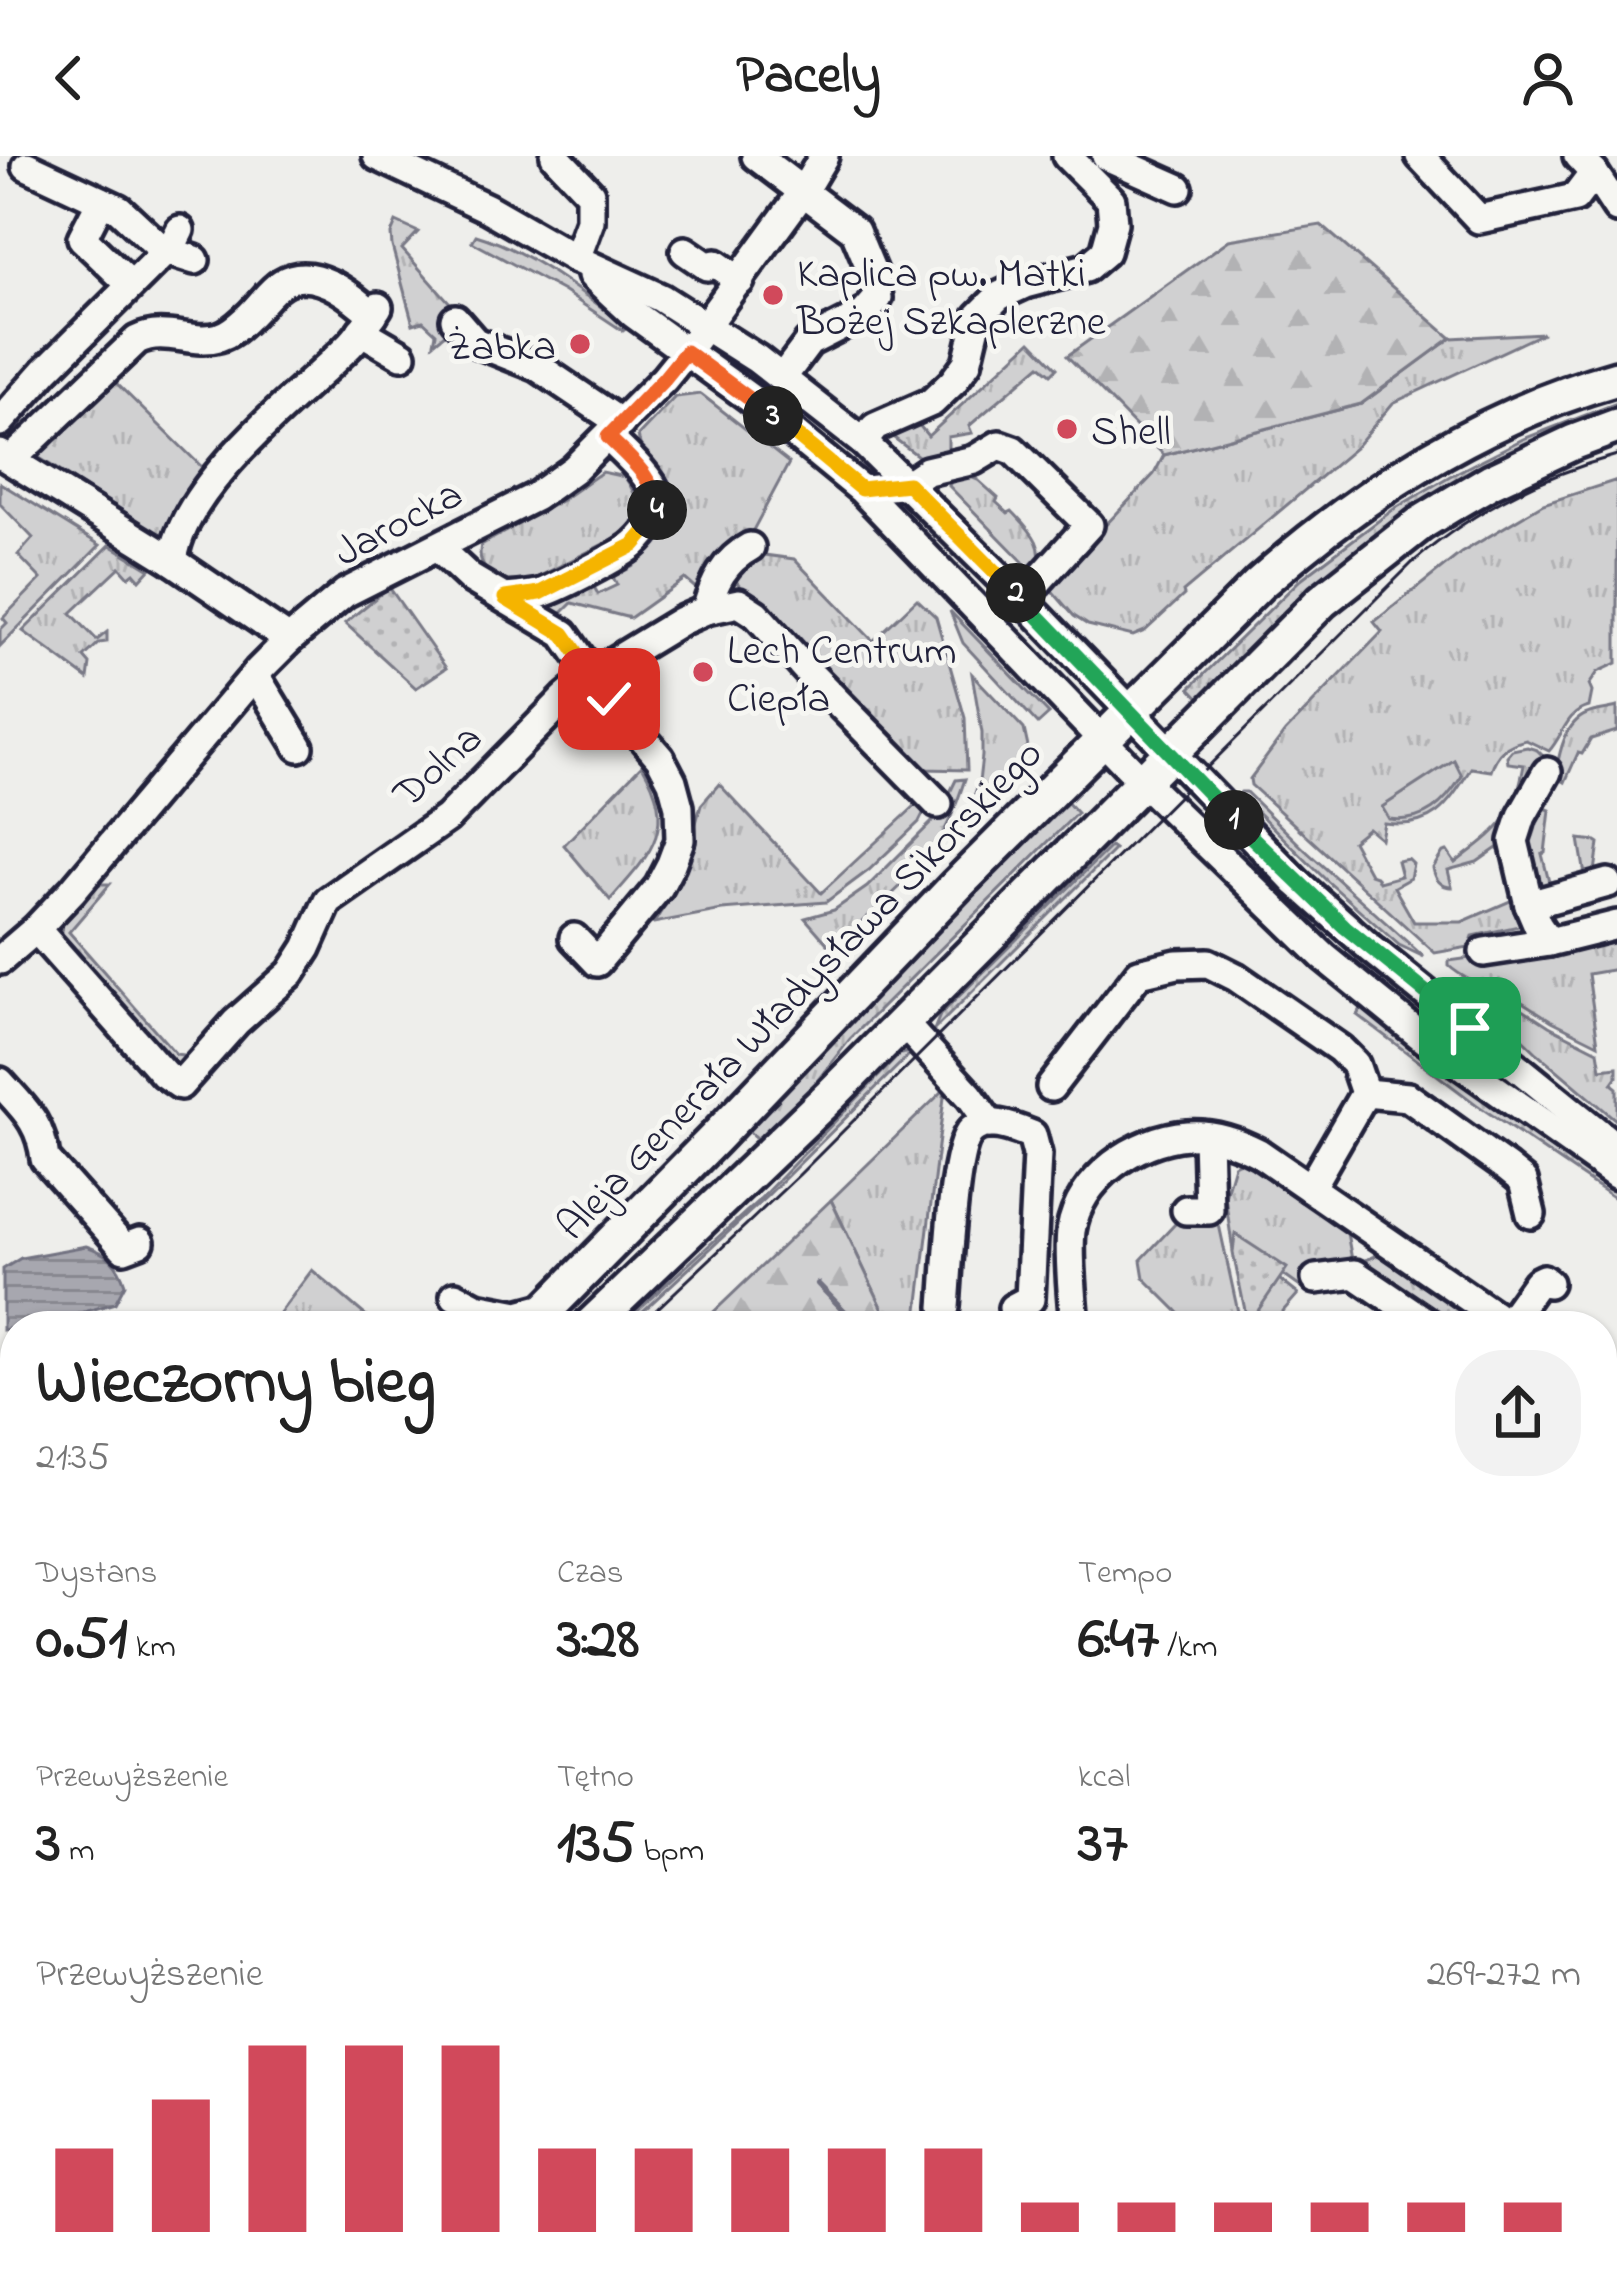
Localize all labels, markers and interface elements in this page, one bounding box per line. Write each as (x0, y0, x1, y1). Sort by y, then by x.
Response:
text: Pacely (736, 39, 881, 117)
icon: back (36, 45, 102, 111)
icon: person (1515, 45, 1581, 111)
place label: Kaplica pw. Matki Bożej Szkaplerzne (796, 245, 1106, 354)
marker: Kaplica pw. Matki Bożej Szkaplerzne (760, 282, 786, 308)
place label: Żabka (447, 318, 556, 379)
marker: Żabka (567, 331, 593, 357)
pin: 3 (743, 386, 803, 446)
text: 3 (766, 392, 780, 440)
place label: Shell (1091, 403, 1171, 464)
marker: Shell (1054, 416, 1080, 442)
street label: Jarocka (324, 466, 474, 584)
pin: 4 (627, 480, 687, 540)
text: 4 (650, 486, 664, 534)
pin: 2 (986, 563, 1046, 623)
text: 2 (1008, 569, 1024, 617)
place label: Lech Centrum Ciepła (727, 622, 957, 731)
pin (558, 648, 660, 750)
marker: Lech Centrum Ciepła (690, 659, 716, 685)
icon: check (576, 666, 642, 732)
street label: Dolna (380, 711, 497, 825)
street label: Aleja Generała Władysława Sikorskiego (544, 726, 1058, 1256)
pin: 1 (1204, 790, 1264, 850)
text: 1 (1229, 796, 1239, 844)
pin (1419, 977, 1521, 1079)
icon: arrive (1437, 995, 1503, 1061)
text: Wieczorny bieg (36, 1337, 435, 1433)
button: share (1455, 1350, 1581, 1476)
text: 21:35 (36, 1430, 110, 1487)
text: Dystans (36, 1550, 157, 1598)
text: Czas (557, 1550, 624, 1598)
text: Tempo (1078, 1550, 1172, 1598)
text: 0.51 (36, 1598, 128, 1685)
text: 3:28 (557, 1598, 639, 1685)
text: 6:47 (1078, 1598, 1159, 1685)
text: km (128, 1624, 176, 1672)
text: /km (1159, 1624, 1218, 1672)
text: Przewyższenie (36, 1754, 228, 1802)
text: Tętno (557, 1754, 634, 1802)
text: kcal (1078, 1754, 1130, 1802)
text: 3 (36, 1802, 61, 1889)
text: 135 (557, 1802, 635, 1889)
text: 37 (1078, 1802, 1128, 1889)
text: m (61, 1828, 95, 1876)
text: bpm (635, 1828, 704, 1876)
text: Przewyższenie (36, 1947, 263, 2004)
text: 269–272 m (1427, 1947, 1581, 2004)

